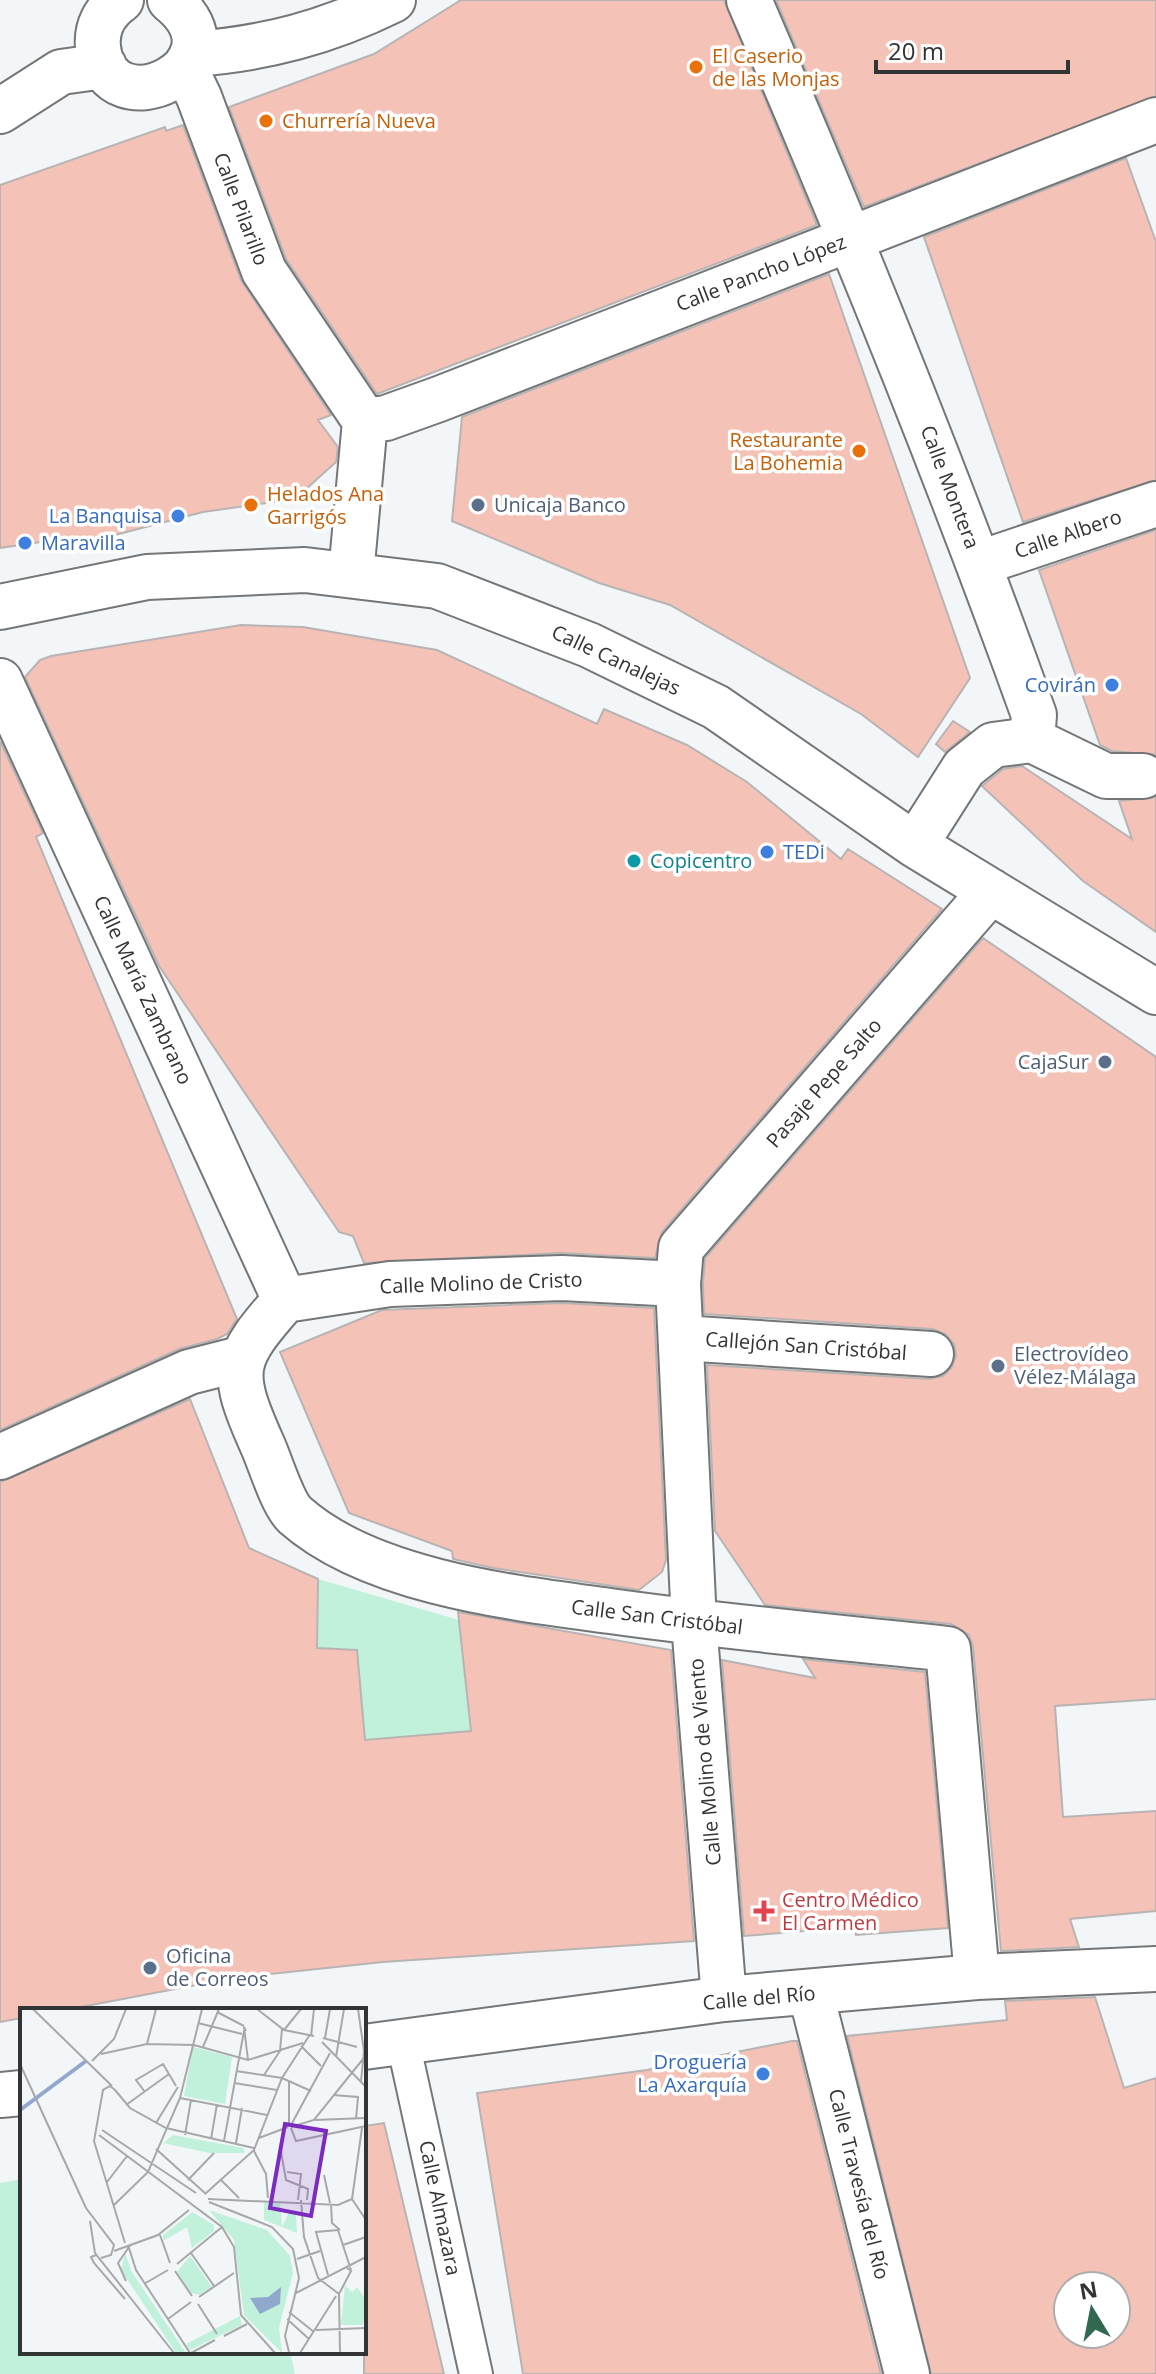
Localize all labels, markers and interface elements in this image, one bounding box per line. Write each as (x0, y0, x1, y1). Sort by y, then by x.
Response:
scale bar (876, 24, 1068, 74)
text: 20 m (888, 34, 944, 67)
place label: El Caserio de las Monjas (712, 42, 840, 92)
marker: El Caserio de las Monjas (687, 58, 705, 76)
place label: Churrería Nueva (282, 107, 436, 134)
marker: Churrería Nueva (257, 112, 275, 130)
street label: Calle Pilarillo (208, 149, 275, 269)
street label: Calle Pancho López (672, 228, 850, 317)
street label: Calle Montera (915, 421, 986, 552)
place label: Restaurante La Bohemia (729, 426, 843, 476)
marker: Restaurante La Bohemia (850, 442, 868, 460)
place label: Helados Ana Garrigós (267, 480, 384, 530)
place label: Unicaja Banco (494, 491, 626, 518)
marker: Helados Ana Garrigós (242, 496, 260, 514)
marker: Unicaja Banco (469, 496, 487, 514)
place label: La Banquisa (49, 502, 162, 529)
street label: Calle Albero (1011, 503, 1125, 564)
marker: La Banquisa (169, 507, 187, 525)
place label: Maravilla (41, 529, 126, 556)
marker: Maravilla (16, 534, 34, 552)
street label: Calle Canalejas (547, 618, 685, 701)
place label: Covirán (1025, 671, 1096, 698)
marker: Covirán (1103, 676, 1121, 694)
place label: TEDi (783, 838, 825, 865)
marker: TEDi (758, 843, 776, 861)
place label: Copicentro (650, 847, 752, 874)
marker: Copicentro (625, 852, 643, 870)
street label: Calle María Zambrano (88, 891, 199, 1089)
street label: Pasaje Pepe Salto (760, 1012, 887, 1153)
place label: CajaSur (1018, 1048, 1089, 1075)
marker: CajaSur (1096, 1053, 1114, 1071)
street label: Calle Molino de Cristo (379, 1265, 583, 1300)
street label: Callejón San Cristóbal (704, 1325, 908, 1366)
place label: Electrovídeo Vélez-Málaga (1014, 1340, 1136, 1390)
marker: Electrovídeo Vélez-Málaga (989, 1357, 1007, 1375)
street label: Calle San Cristóbal (570, 1593, 744, 1640)
street label: Calle Molino de Viento (682, 1657, 727, 1867)
place label: Centro Médico El Carmen (782, 1886, 919, 1936)
marker: Centro Médico El Carmen (753, 1900, 775, 1922)
place label: Oficina de Correos (166, 1942, 268, 1992)
marker: Oficina de Correos (141, 1959, 159, 1977)
street label: Calle del Río (701, 1979, 817, 2016)
inset map (20, 2008, 366, 2354)
place label: Droguería La Axarquía (637, 2048, 747, 2098)
marker: Droguería La Axarquía (754, 2065, 772, 2083)
street label: Calle Travesía del Río (823, 2086, 896, 2282)
street label: Calle Almazara (413, 2138, 468, 2278)
north arrow (1052, 2270, 1132, 2350)
text: N (1077, 2273, 1100, 2306)

